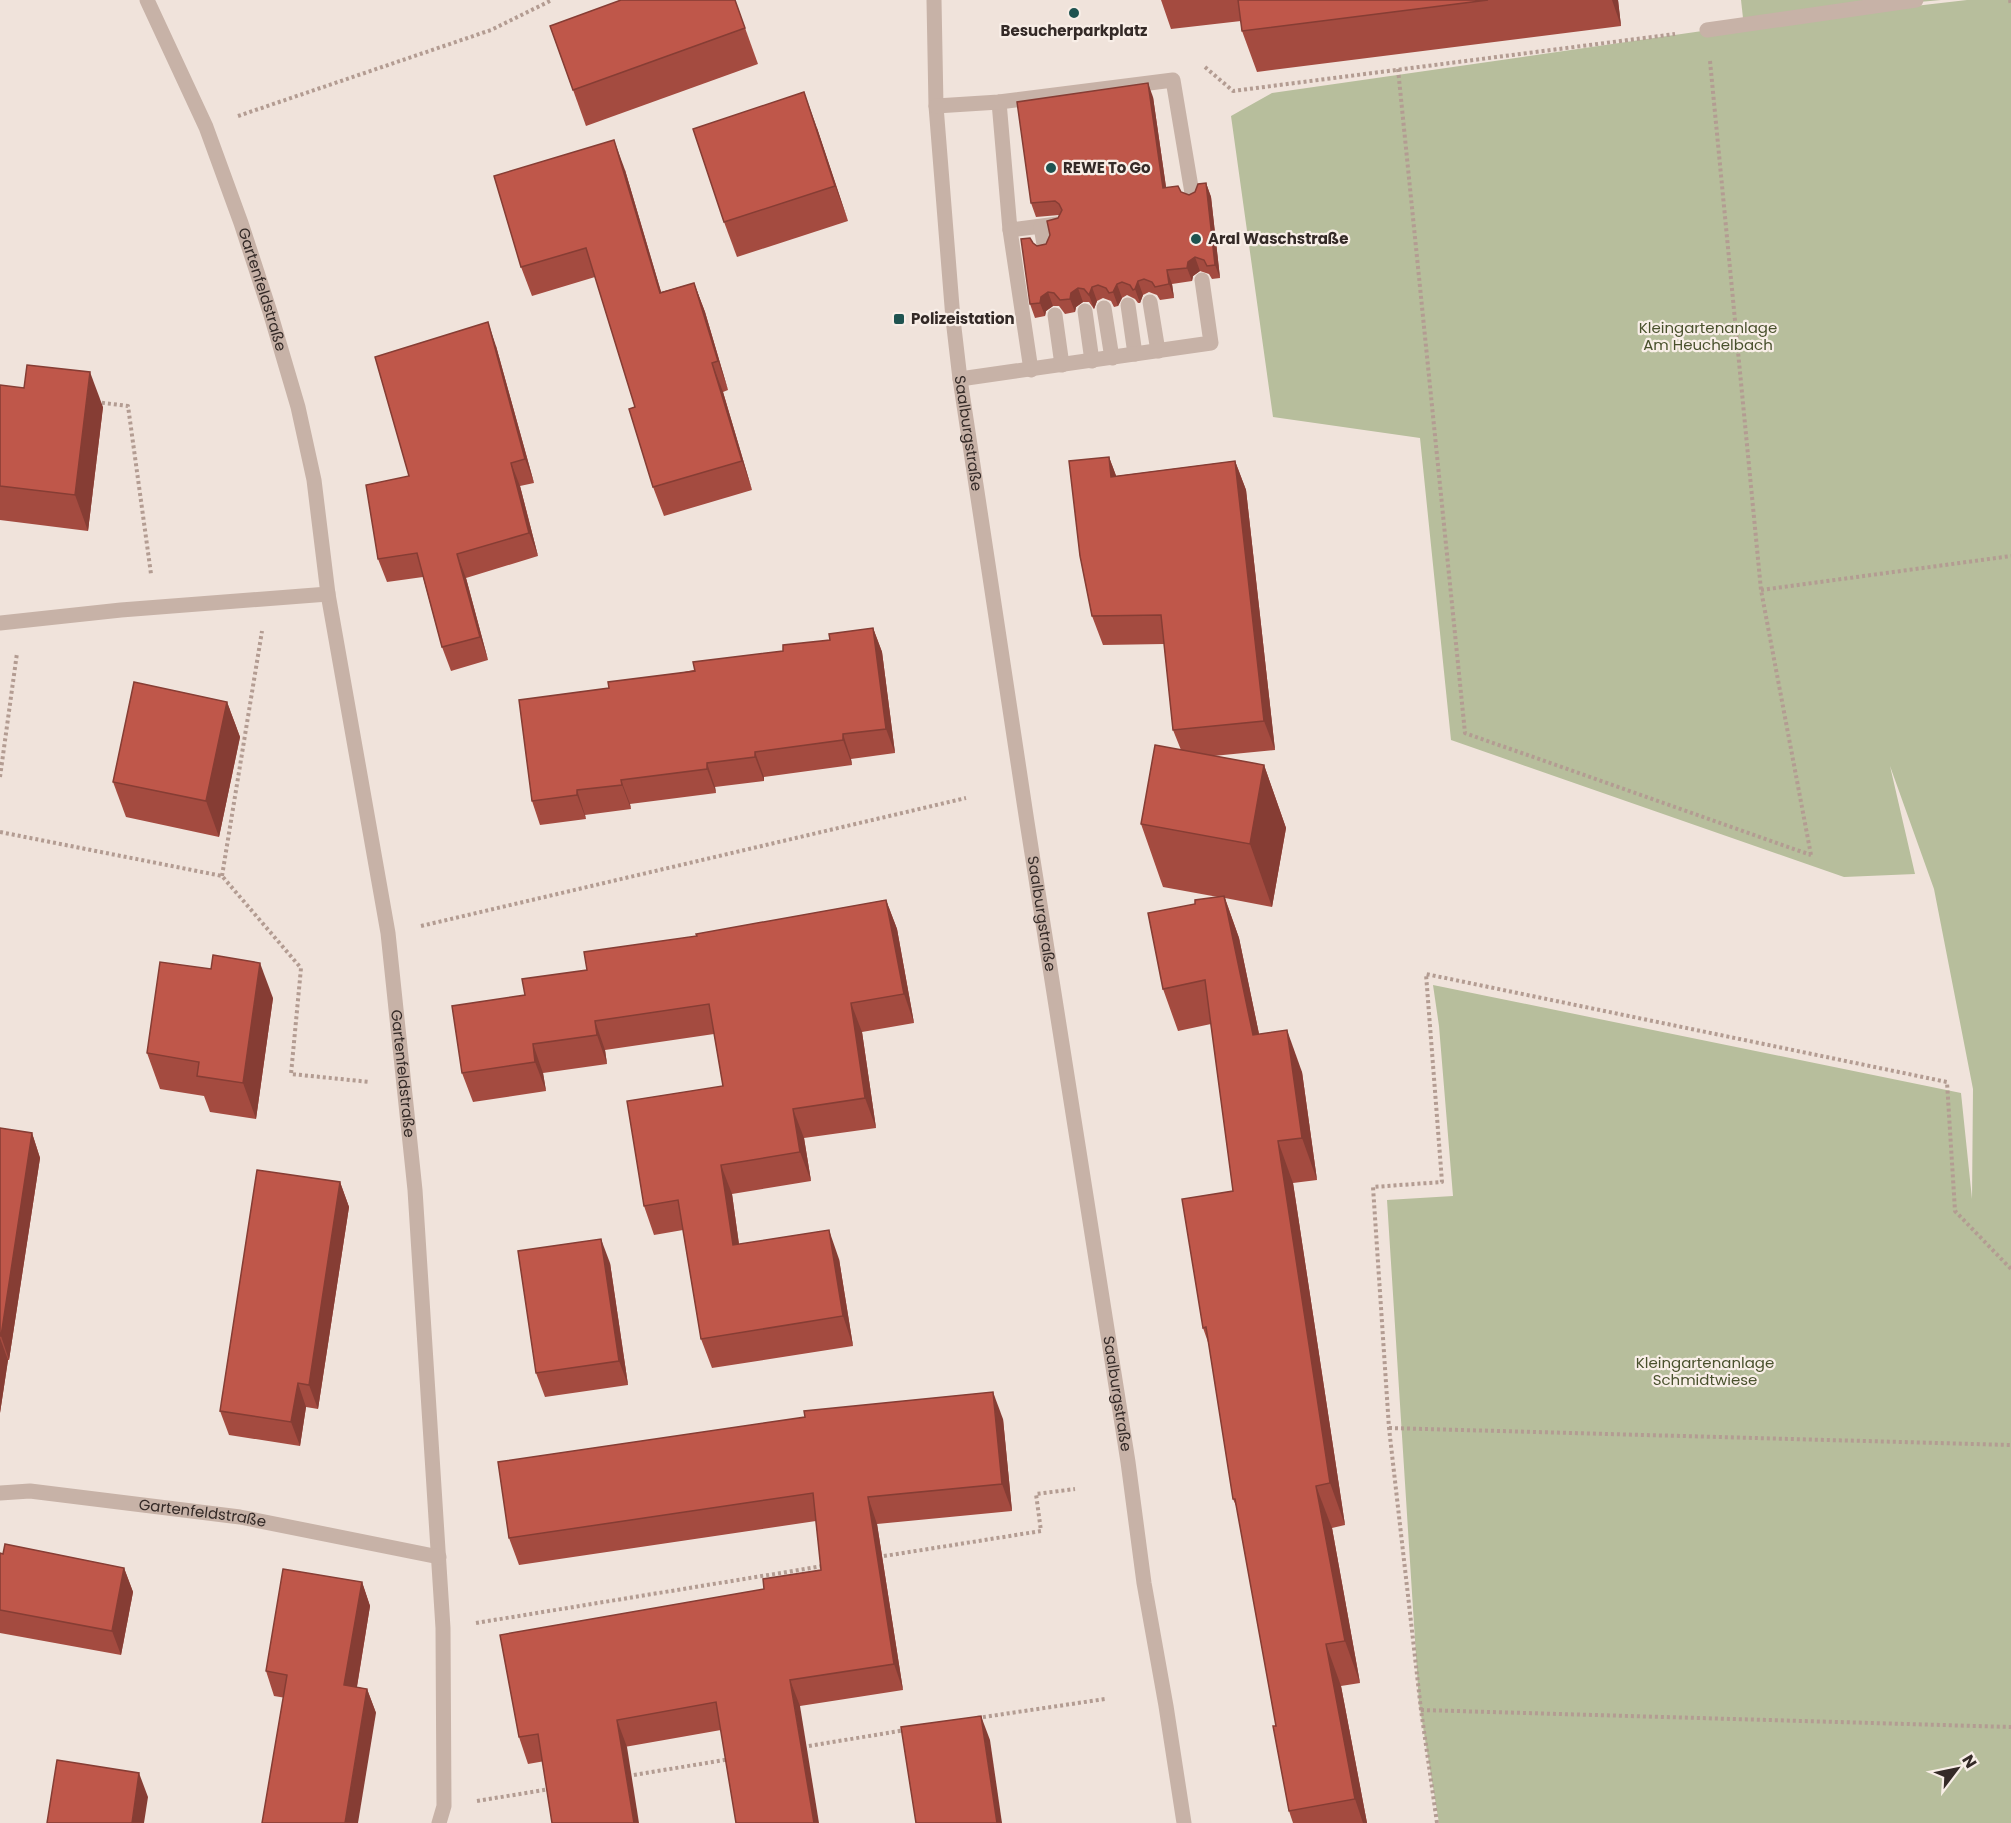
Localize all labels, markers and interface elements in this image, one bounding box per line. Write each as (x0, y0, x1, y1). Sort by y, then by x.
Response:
marker: Besucherparkplatz (1067, 6, 1081, 20)
place label: Besucherparkplatz (1001, 20, 1147, 41)
place label: REWE To Go (1063, 157, 1151, 178)
marker: REWE To Go (1044, 161, 1058, 175)
street label: Gartenfeldstraße (233, 225, 292, 354)
place label: Aral Waschstraße (1208, 228, 1349, 249)
marker: Aral Waschstraße (1189, 232, 1203, 246)
place label: Polizeistation (911, 308, 1015, 329)
marker: Polizeistation (892, 312, 906, 326)
park label: Kleingartenanlage Am Heuchelbach (1639, 317, 1777, 355)
street label: Saalburgstraße (950, 374, 988, 493)
street label: Saalburgstraße (1022, 854, 1061, 973)
street label: Gartenfeldstraße (386, 1008, 420, 1138)
street label: Saalburgstraße (1098, 1334, 1137, 1453)
park label: Kleingartenanlage Schmidtwiese (1636, 1352, 1774, 1390)
street label: Gartenfeldstraße (138, 1494, 268, 1532)
north arrow (1927, 1739, 1987, 1799)
text: N (1956, 1750, 1982, 1773)

